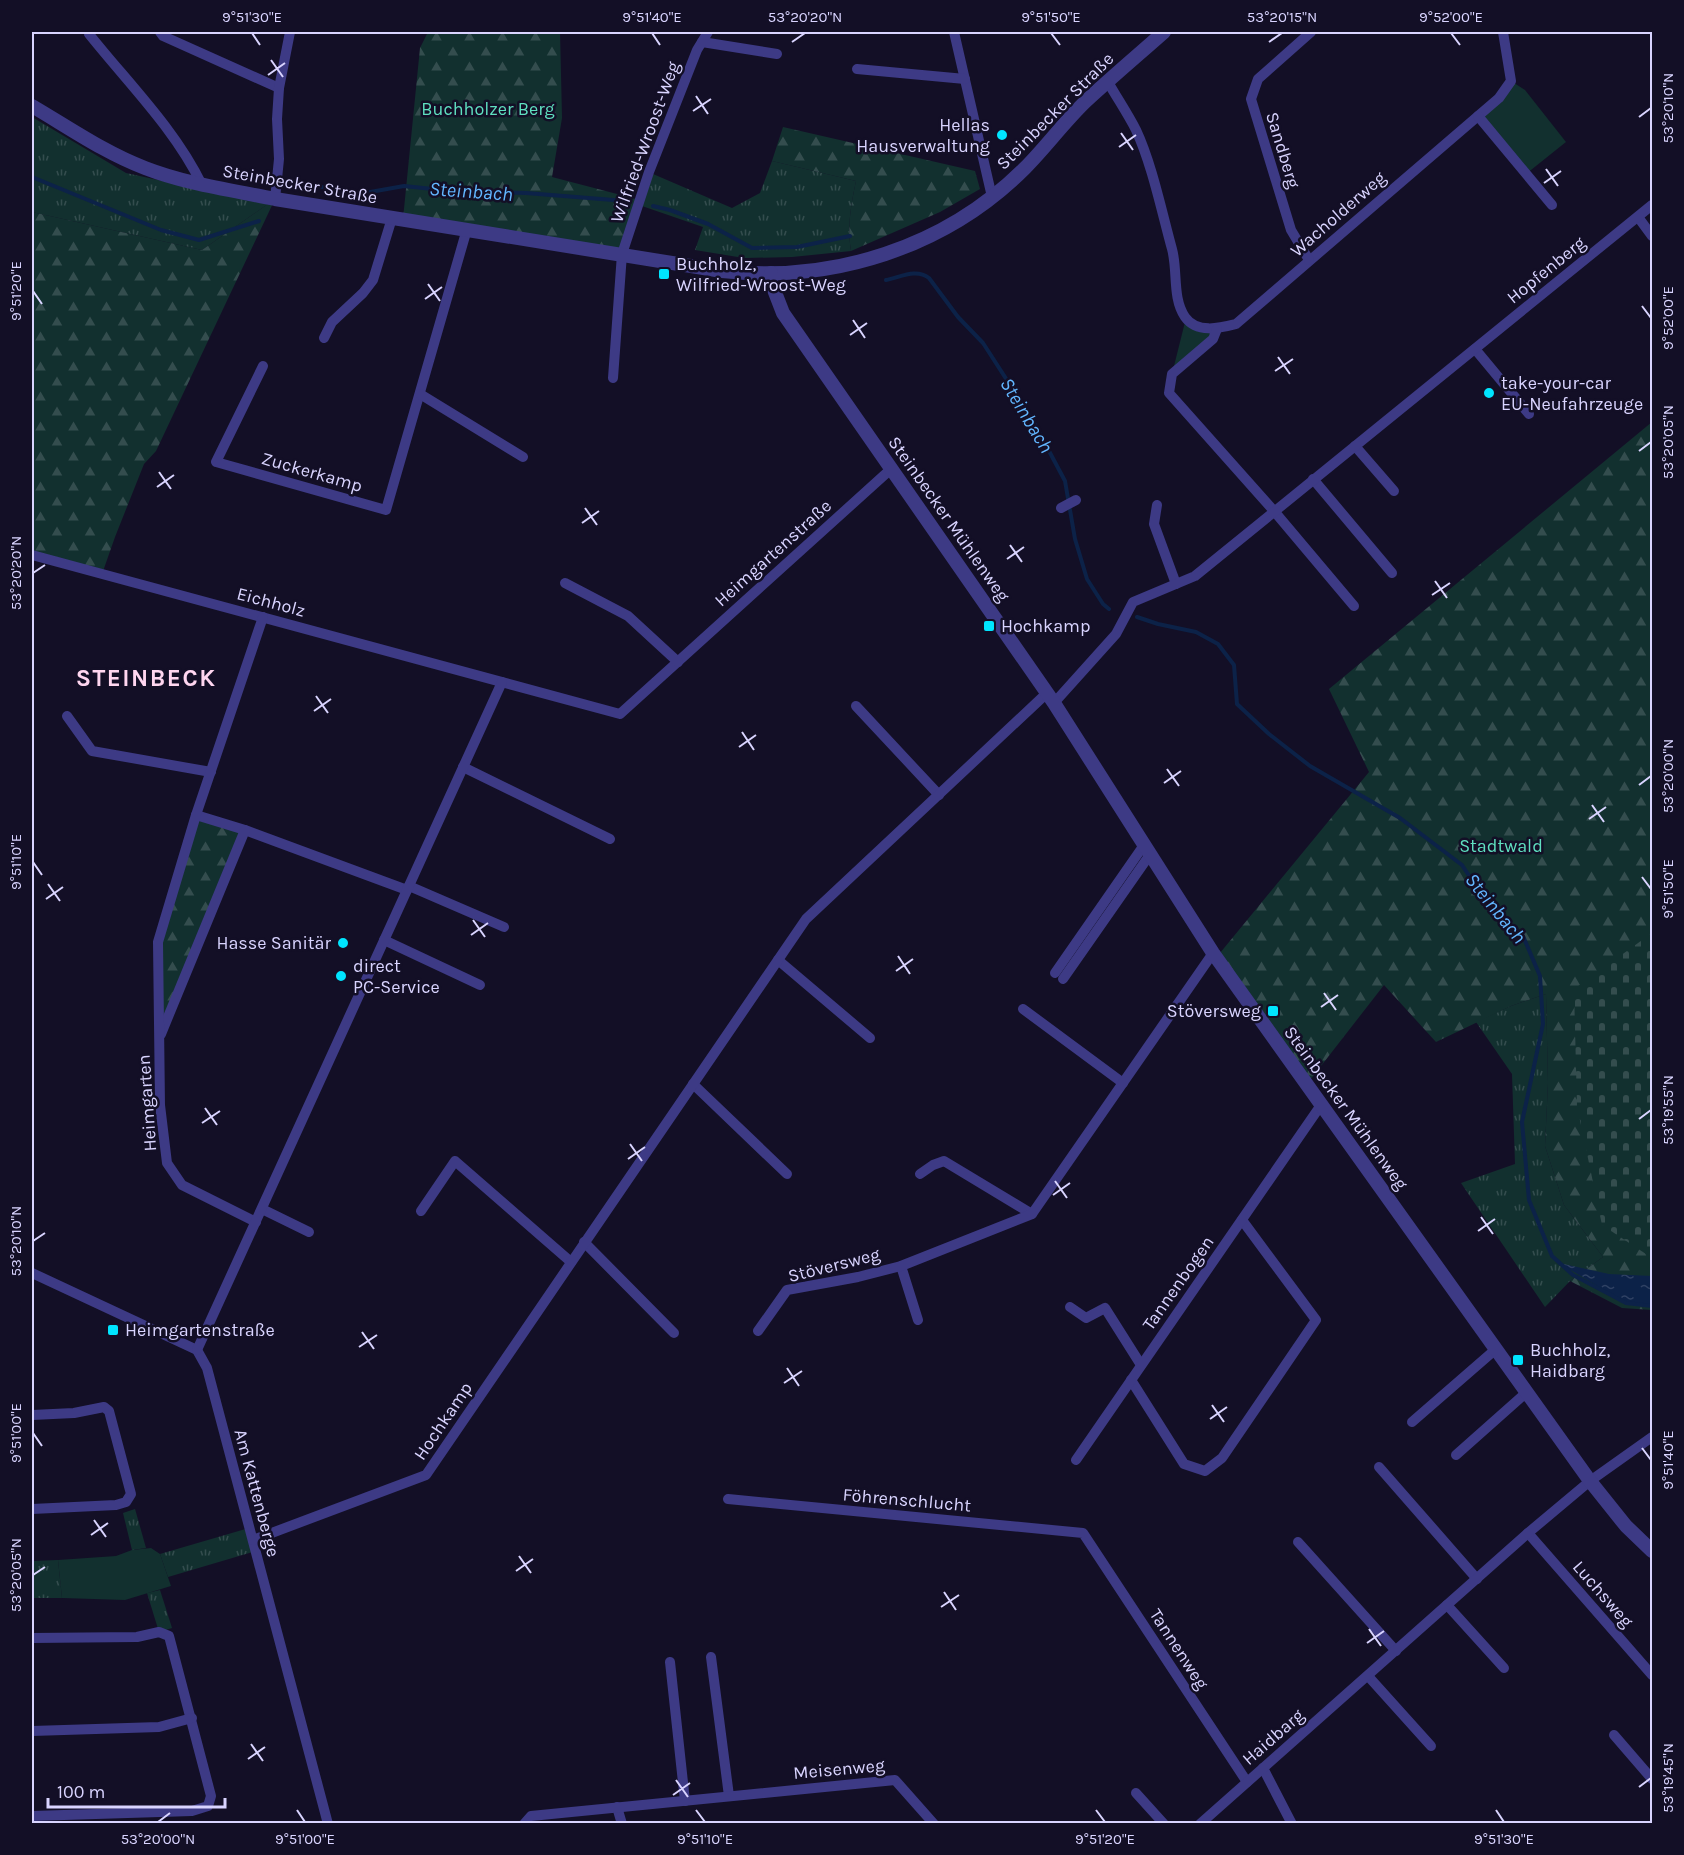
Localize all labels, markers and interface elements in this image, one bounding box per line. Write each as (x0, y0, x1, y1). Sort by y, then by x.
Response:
text: 9°51'30"E (222, 8, 282, 26)
text: 9°51'40"E (622, 8, 682, 26)
text: 53°20'20"N (768, 8, 842, 26)
text: 9°51'50"E (1021, 8, 1081, 26)
text: 53°20'15"N (1247, 8, 1317, 26)
text: 9°52'00"E (1419, 8, 1483, 26)
street label: Steinbecker Straße (992, 48, 1118, 174)
street label: Wilfried-Wroost-Weg (606, 58, 684, 226)
text: 53°20'10"N (1659, 73, 1677, 143)
park label: Buchholzer Berg (421, 98, 555, 120)
street label: Sandberg (1261, 109, 1305, 191)
place label: Hellas Hausverwaltung (856, 114, 990, 157)
marker: Hellas Hausverwaltung (995, 128, 1009, 142)
street label: Steinbecker Straße (221, 160, 379, 208)
street label: Wacholderweg (1286, 167, 1390, 261)
water label: Steinbach (428, 177, 514, 206)
street label: Hopfenberg (1502, 232, 1590, 308)
place label: Buchholz, Wilfried-Wroost-Weg (676, 253, 846, 296)
text: 9°51'20"E (7, 261, 25, 321)
marker: Buchholz, Wilfried-Wroost-Weg (657, 267, 671, 281)
text: 9°52'00"E (1659, 286, 1677, 350)
place label: take-your-car EU-Neufahrzeuge (1501, 372, 1643, 415)
water label: Steinbach (995, 373, 1058, 457)
marker: take-your-car EU-Neufahrzeuge (1482, 386, 1496, 400)
text: 53°20'05"N (1659, 405, 1677, 479)
street label: Steinbecker Mühlenweg (883, 432, 1015, 606)
street label: Zuckerkamp (259, 447, 365, 497)
street label: Heimgartenstraße (710, 495, 836, 611)
text: 53°20'20"N (7, 536, 25, 610)
street label: Eichholz (234, 582, 308, 622)
place label: Hochkamp (1001, 615, 1090, 637)
marker: Hochkamp (982, 619, 996, 633)
district label: STEINBECK (76, 664, 216, 692)
text: 53°20'00"N (1659, 739, 1677, 813)
text: 9°51'10"E (7, 834, 25, 890)
park label: Stadtwald (1459, 835, 1543, 857)
text: 9°51'50"E (1659, 859, 1677, 919)
water label: Steinbach (1460, 868, 1531, 948)
place label: Hasse Sanitär (216, 932, 331, 954)
marker: Hasse Sanitär (336, 936, 350, 950)
place label: direct PC-Service (353, 955, 440, 998)
marker: direct PC-Service (334, 969, 348, 983)
place label: Stöversweg (1167, 1000, 1261, 1022)
marker: Stöversweg (1266, 1004, 1280, 1018)
street label: Steinbecker Mühlenweg (1279, 1022, 1413, 1194)
street label: Heimgarten (133, 1054, 161, 1152)
text: 53°19'55"N (1659, 1075, 1677, 1145)
text: 53°20'10"N (7, 1206, 25, 1276)
street label: Tannenbogen (1137, 1232, 1219, 1334)
street label: Stöversweg (786, 1243, 882, 1287)
place label: Heimgartenstraße (125, 1319, 275, 1341)
marker: Heimgartenstraße (106, 1323, 120, 1337)
place label: Buchholz, Haidbarg (1530, 1339, 1611, 1382)
marker: Buchholz, Haidbarg (1511, 1353, 1525, 1367)
street label: Hochkamp (409, 1378, 477, 1464)
text: 9°51'00"E (7, 1403, 25, 1463)
street label: Am Kattenberge (229, 1427, 285, 1559)
text: 9°51'40"E (1659, 1430, 1677, 1490)
street label: Föhrenschlucht (842, 1483, 972, 1517)
text: 53°20'05"N (7, 1538, 25, 1612)
street label: Luchsweg (1568, 1556, 1638, 1632)
street label: Tannenweg (1145, 1605, 1213, 1693)
street label: Haidbarg (1238, 1704, 1308, 1770)
text: 53°19'45"N (1659, 1743, 1677, 1813)
street label: Meisenweg (792, 1754, 886, 1784)
scale bar (48, 1771, 225, 1809)
text: 100 m (57, 1781, 105, 1803)
text: 53°20'00"N (121, 1830, 195, 1848)
text: 9°51'00"E (275, 1830, 335, 1848)
text: 9°51'10"E (677, 1830, 733, 1848)
text: 9°51'20"E (1075, 1830, 1135, 1848)
text: 9°51'30"E (1474, 1830, 1534, 1848)

